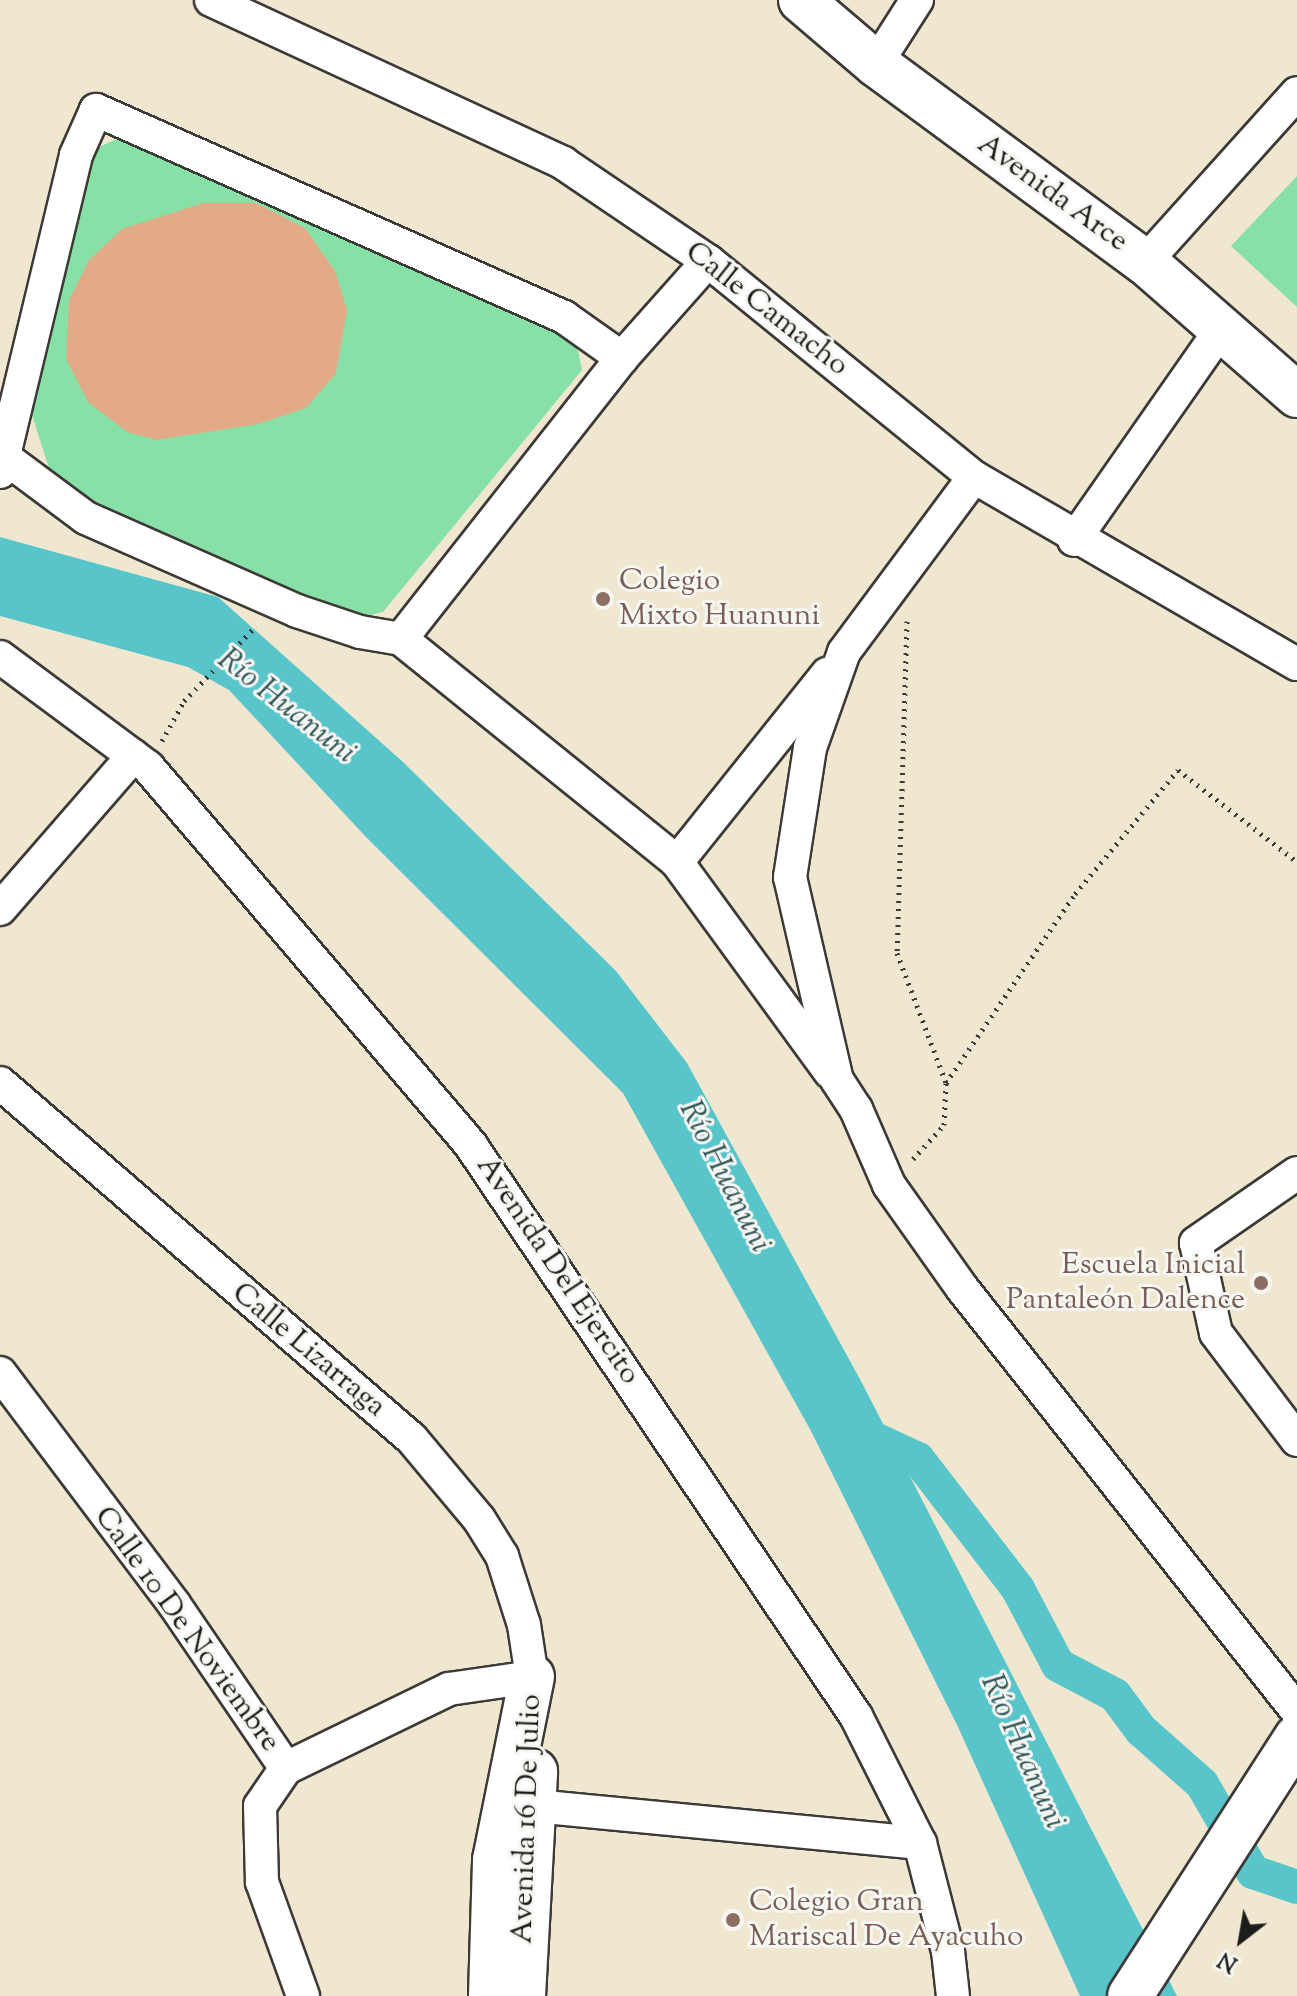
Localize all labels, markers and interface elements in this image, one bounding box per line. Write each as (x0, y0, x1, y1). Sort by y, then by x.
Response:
street label: Avenida Arce (970, 127, 1134, 261)
street label: Calle Camacho (677, 235, 855, 385)
place label: Colegio Mixto Huanuni (619, 564, 820, 634)
marker: Colegio Mixto Huanuni (594, 590, 612, 608)
water label: Río Huanuni (209, 641, 363, 773)
water label: Río Huanuni (669, 1095, 779, 1259)
street label: Avenida Del Ejercito (467, 1150, 647, 1392)
place label: Escuela Inicial Pantaleón Dalence (1006, 1248, 1245, 1318)
marker: Escuela Inicial Pantaleón Dalence (1252, 1274, 1270, 1292)
street label: Calle Lizarraga (224, 1276, 392, 1426)
street label: Calle 10 De Noviembre (85, 1501, 287, 1759)
water label: Río Huanuni (971, 1669, 1073, 1835)
street label: Avenida 16 De Julio (506, 1694, 550, 1944)
place label: Colegio Gran Mariscal De Ayacuho (749, 1885, 1023, 1956)
north arrow (1201, 1900, 1281, 1980)
marker: Colegio Gran Mariscal De Ayacuho (724, 1911, 742, 1929)
text: N (1213, 1942, 1244, 1979)

